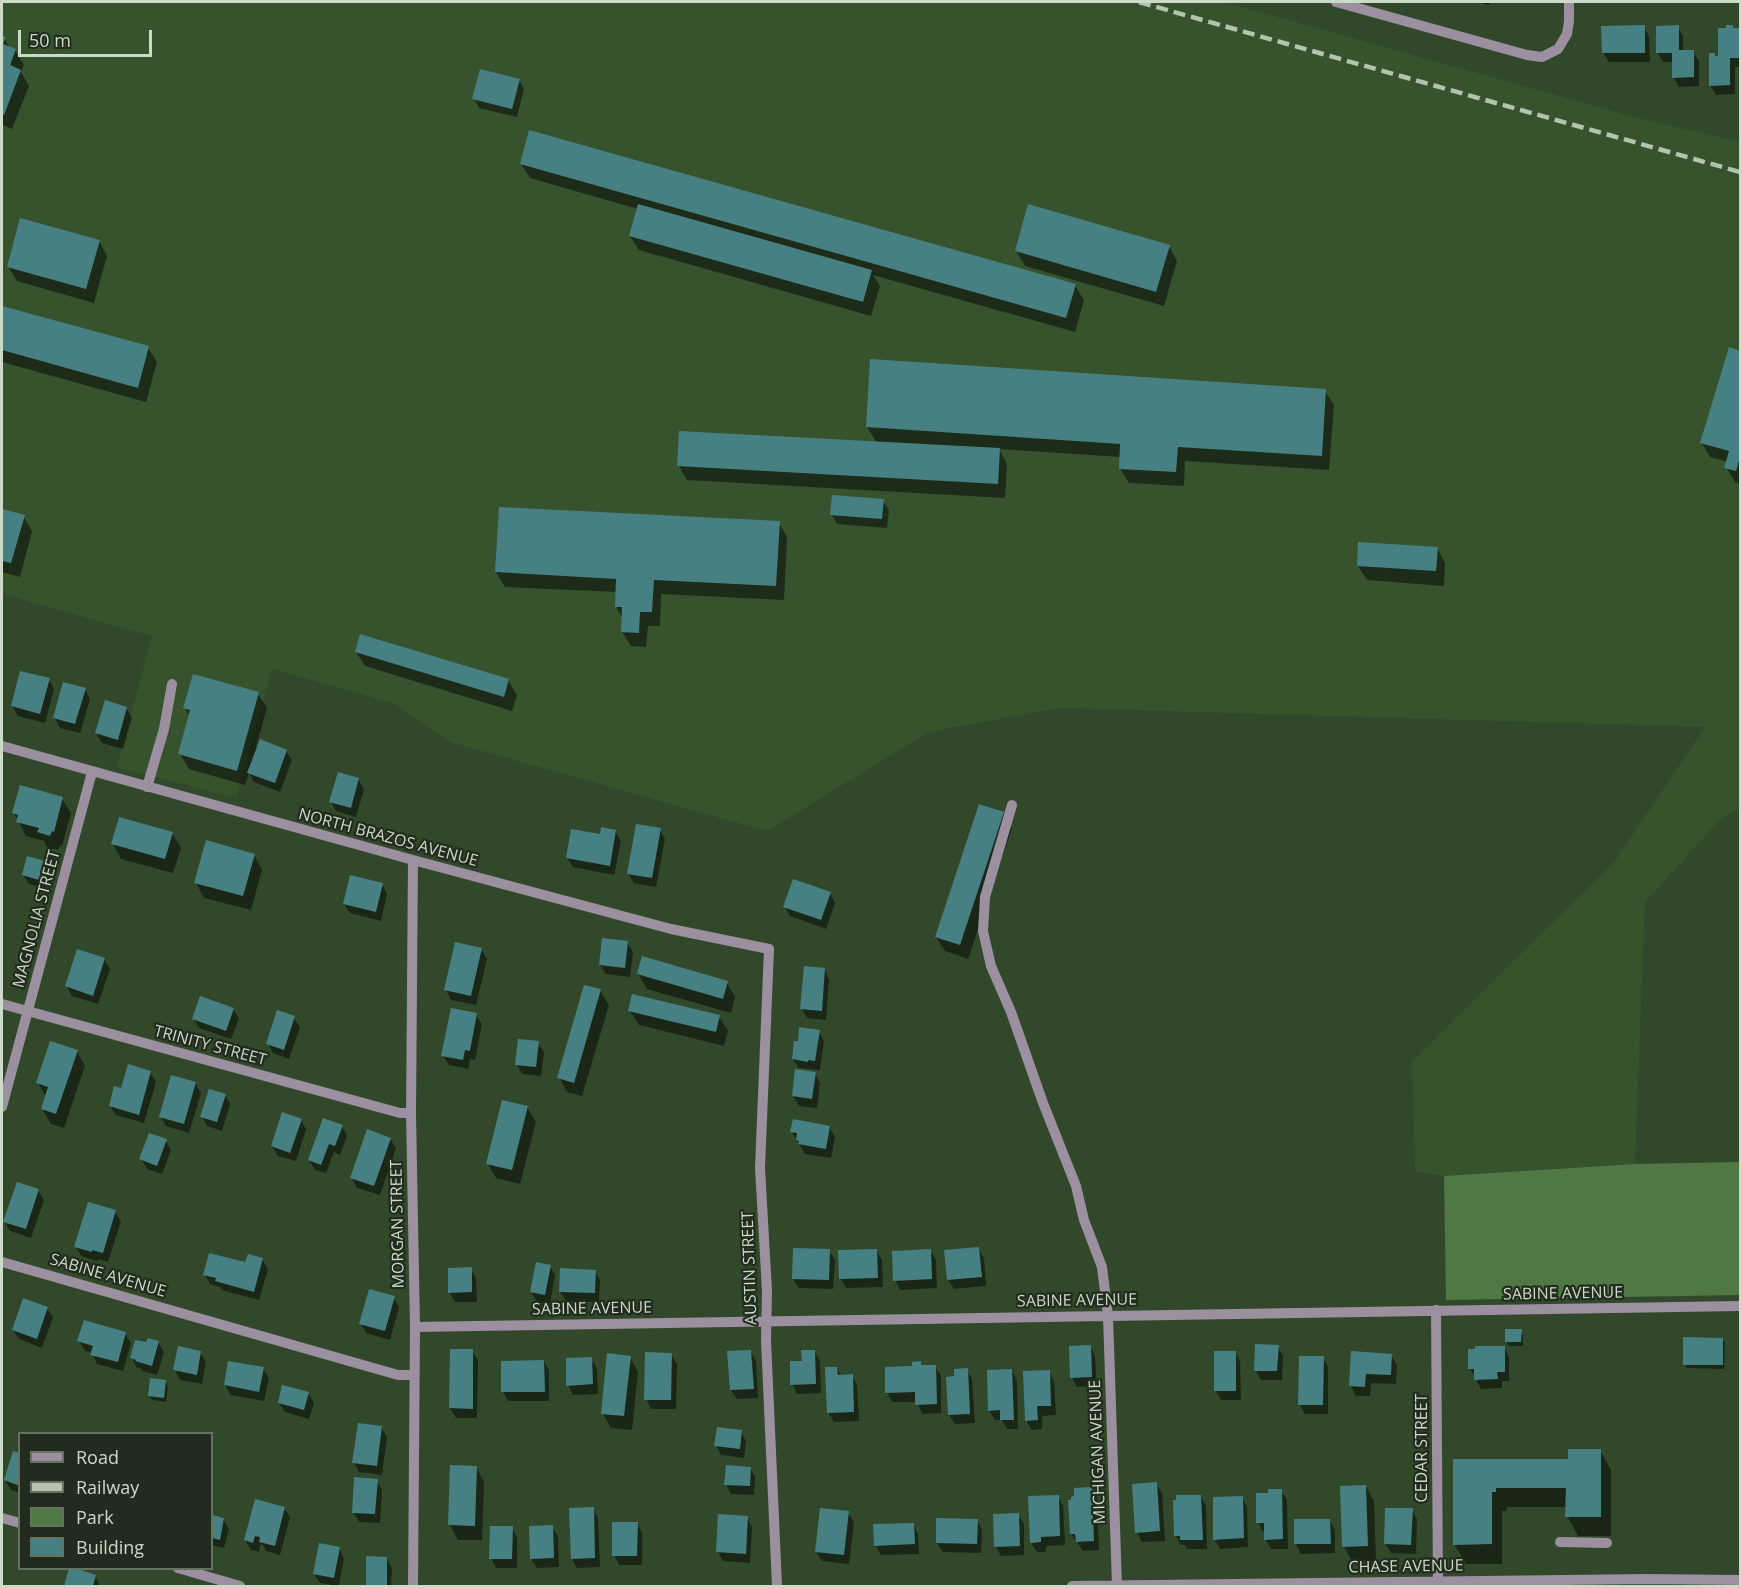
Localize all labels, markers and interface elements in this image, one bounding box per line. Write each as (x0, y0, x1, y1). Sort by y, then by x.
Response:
scale bar (21, 18, 154, 56)
text: 50 m (29, 28, 71, 52)
street label: NORTH BRAZOS AVENUE (296, 805, 480, 871)
street label: MAGNOLIA STREET (9, 848, 65, 990)
street label: TRINITY STREET (152, 1022, 268, 1070)
street label: MORGAN STREET (387, 1159, 409, 1289)
street label: AUSTIN STREET (738, 1211, 762, 1325)
street label: SABINE AVENUE (48, 1250, 168, 1302)
street label: SABINE AVENUE (1503, 1283, 1623, 1305)
street label: SABINE AVENUE (1017, 1290, 1137, 1312)
street label: SABINE AVENUE (532, 1298, 652, 1320)
street label: MICHIGAN AVENUE (1086, 1380, 1110, 1524)
street label: CEDAR STREET (1412, 1394, 1432, 1502)
legend (18, 1432, 213, 1570)
text: Road (76, 1445, 119, 1469)
text: Railway (76, 1475, 139, 1499)
text: Park (76, 1505, 114, 1529)
text: Building (76, 1535, 144, 1559)
street label: CHASE AVENUE (1348, 1556, 1464, 1578)

